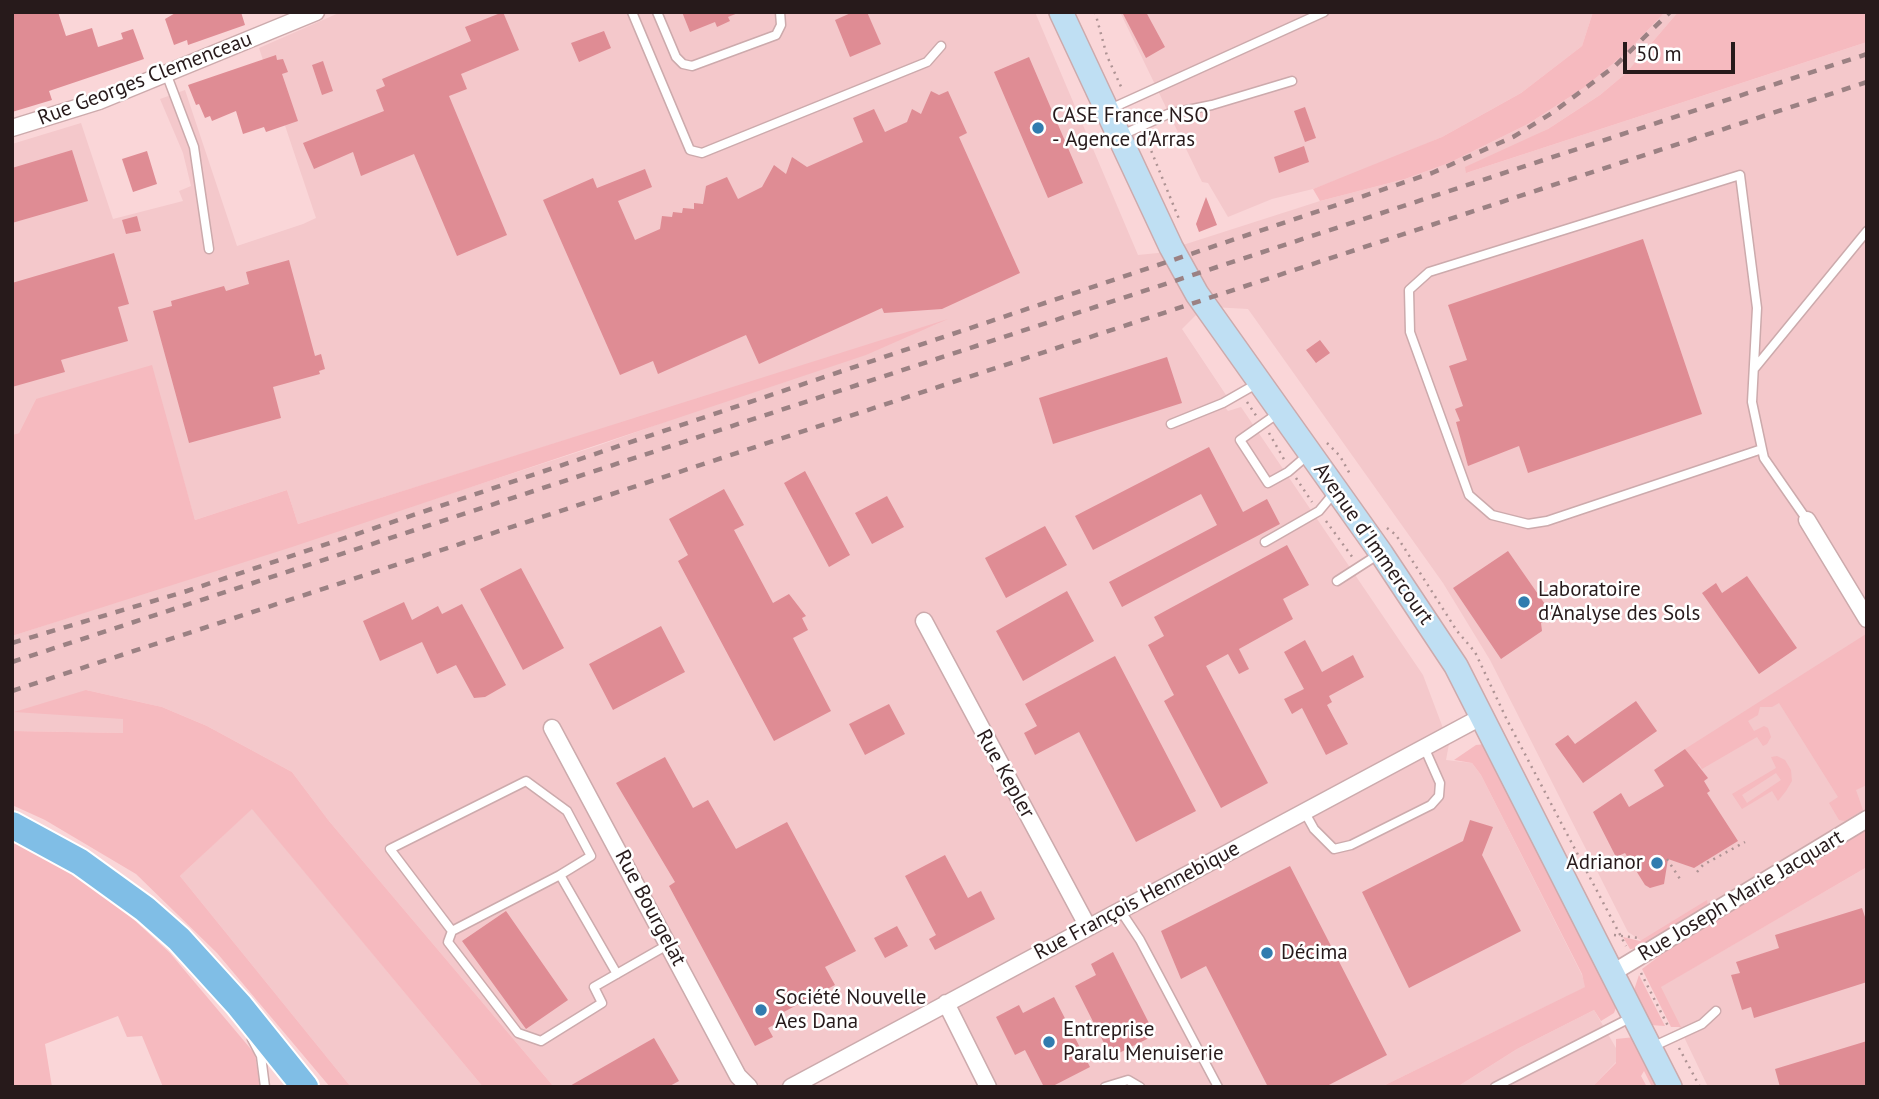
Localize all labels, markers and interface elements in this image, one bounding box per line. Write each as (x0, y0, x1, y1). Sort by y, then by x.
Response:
street label: Rue Georges Clemenceau (34, 27, 256, 131)
scale bar (1627, 28, 1739, 72)
text: 50 m (1636, 40, 1682, 67)
place label: CASE France NSO - Agence d'Arras (1052, 103, 1209, 153)
marker: CASE France NSO - Agence d'Arras (1030, 120, 1046, 136)
street label: Avenue d'Immercourt (1308, 458, 1438, 630)
place label: Laboratoire d'Analyse des Sols (1538, 577, 1700, 627)
marker: Laboratoire d'Analyse des Sols (1516, 594, 1532, 610)
street label: Rue Kepler (970, 725, 1040, 823)
street label: Rue Joseph Marie Jacquart (1634, 825, 1848, 967)
street label: Rue François Hennebique (1030, 836, 1244, 966)
street label: Rue Bourgelat (609, 846, 691, 970)
place label: Adrianor (1566, 850, 1643, 876)
marker: Adrianor (1649, 855, 1665, 871)
place label: Décima (1281, 940, 1348, 966)
marker: Décima (1259, 945, 1275, 961)
place label: Société Nouvelle Aes Dana (775, 985, 927, 1035)
marker: Société Nouvelle Aes Dana (753, 1002, 769, 1018)
place label: Entreprise Paralu Menuiserie (1063, 1017, 1224, 1067)
marker: Entreprise Paralu Menuiserie (1041, 1034, 1057, 1050)

